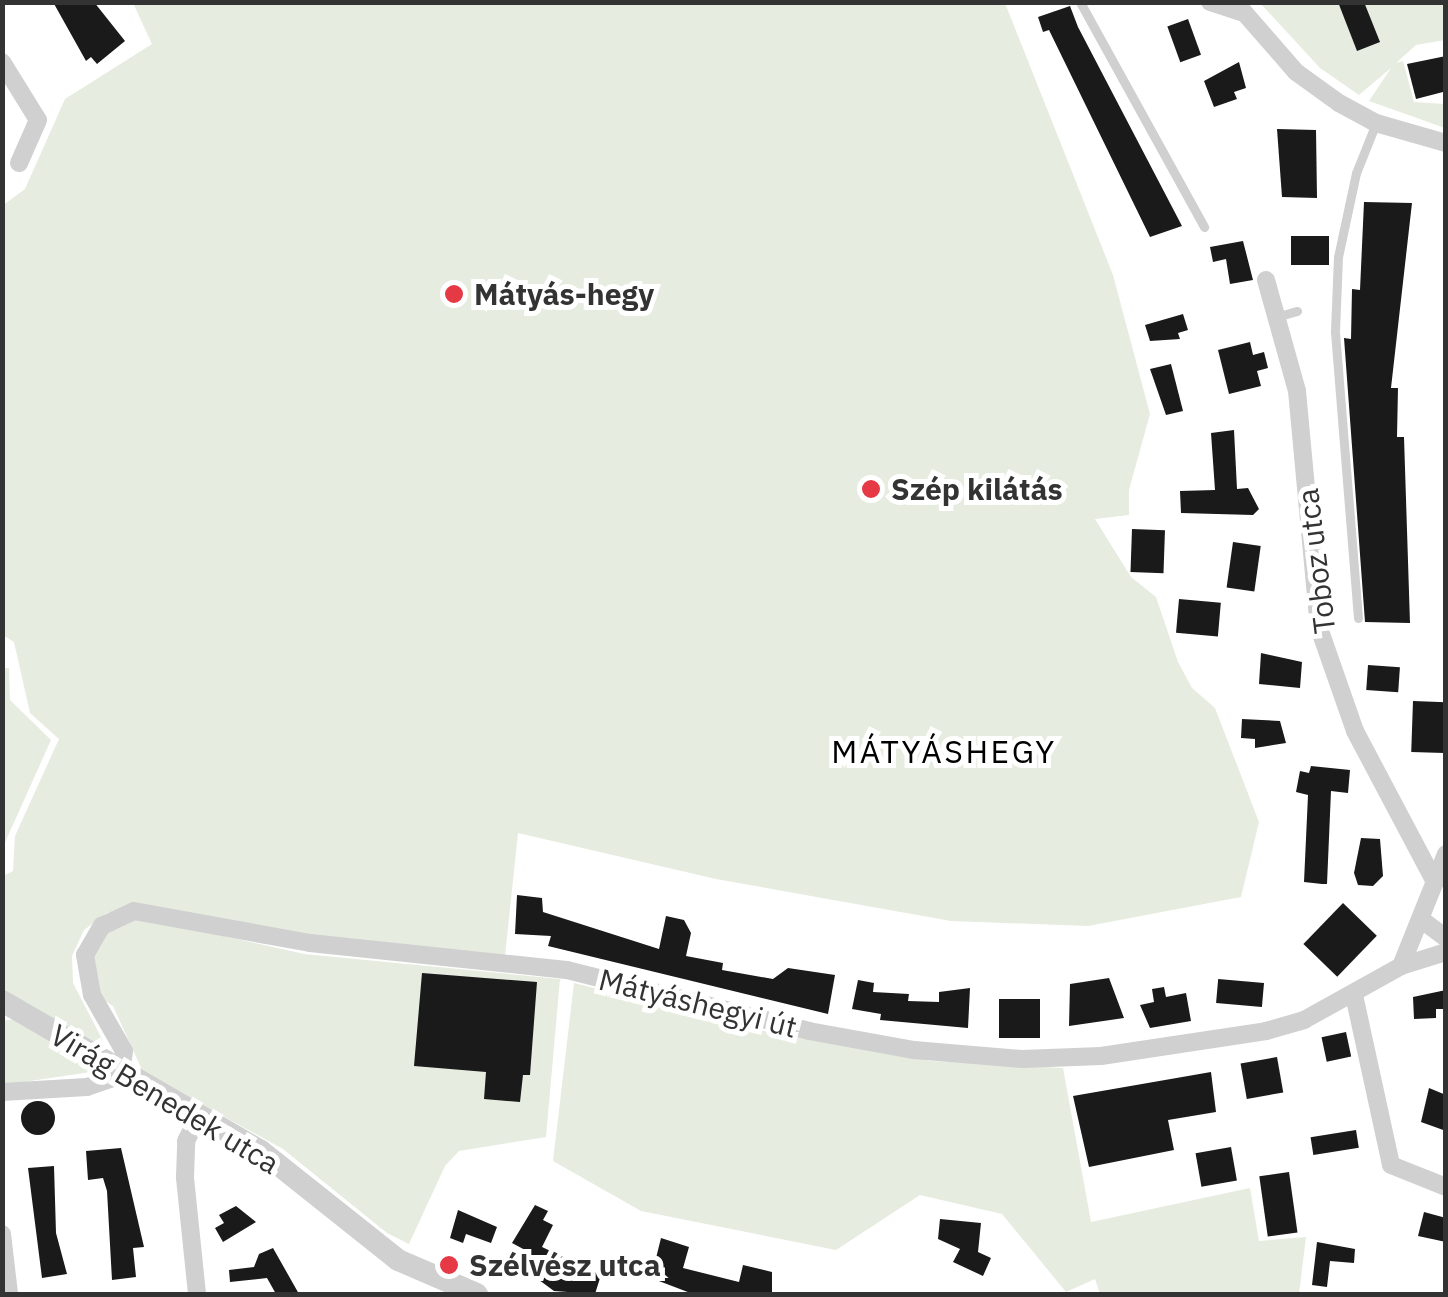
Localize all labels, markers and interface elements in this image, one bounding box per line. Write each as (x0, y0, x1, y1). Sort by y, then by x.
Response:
place label: Mátyás-hegy (474, 276, 654, 312)
marker: Mátyás-hegy (443, 283, 465, 305)
place label: Szép kilátás (891, 471, 1063, 507)
marker: Szép kilátás (860, 478, 882, 500)
street label: Toboz utca (1289, 487, 1343, 635)
district label: MÁTYÁSHEGY (831, 732, 1057, 770)
street label: Mátyáshegyi út (595, 961, 801, 1045)
street label: Virág Benedek utca (44, 1016, 286, 1182)
place label: Szélvész utca (469, 1247, 661, 1283)
marker: Szélvész utca (438, 1254, 460, 1276)

